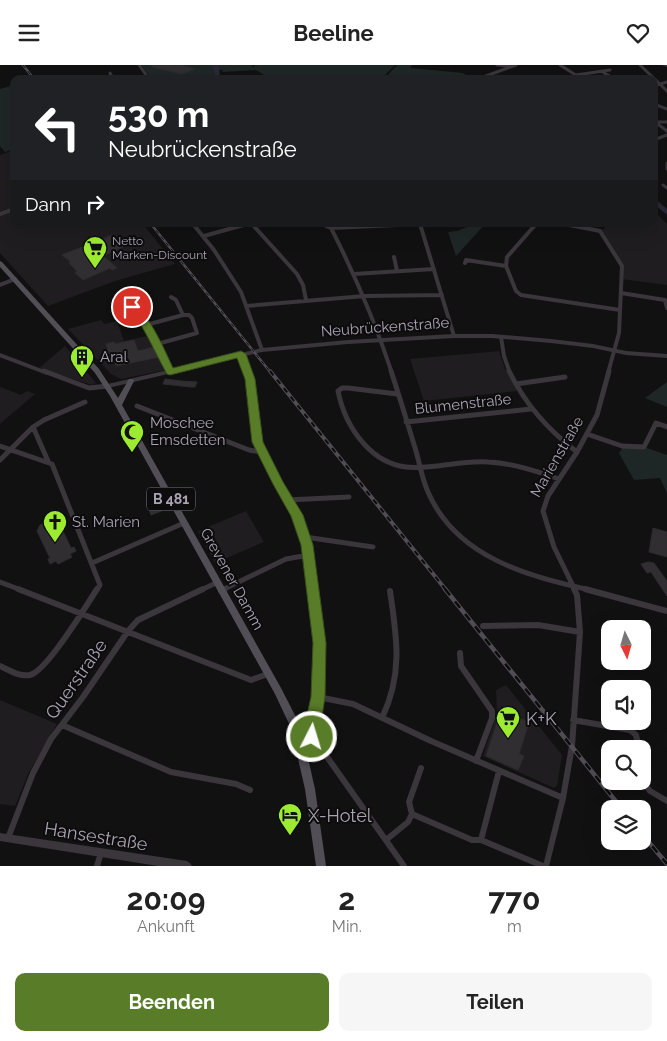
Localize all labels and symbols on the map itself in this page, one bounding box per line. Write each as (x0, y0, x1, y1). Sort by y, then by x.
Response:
place label: Netto Marken-Discount (112, 234, 207, 262)
supermarket icon: Netto Marken-Discount (82, 235, 108, 269)
pin (111, 286, 153, 328)
street label: Neubrückenstraße (320, 314, 450, 340)
building icon: Aral (69, 344, 95, 378)
place label: Aral (100, 348, 129, 366)
street label: Blumenstraße (414, 390, 512, 418)
street label: Marienstraße (527, 413, 587, 501)
place label: Moschee Emsdetten (150, 414, 226, 449)
mosque icon: Moschee Emsdetten (119, 419, 145, 453)
road number: B 481 (147, 487, 195, 511)
church icon: St. Marien (42, 509, 68, 543)
place label: St. Marien (72, 513, 140, 531)
street label: Grevener Damm (197, 525, 267, 633)
north arrow (601, 620, 651, 670)
street label: Querstraße (41, 635, 111, 723)
supermarket icon: K+K (495, 705, 521, 739)
place label: K+K (526, 708, 557, 729)
position arrow (285, 710, 337, 762)
hotel icon: X-Hotel (277, 802, 303, 836)
place label: X-Hotel (308, 805, 372, 826)
street label: Hansestraße (43, 817, 149, 855)

